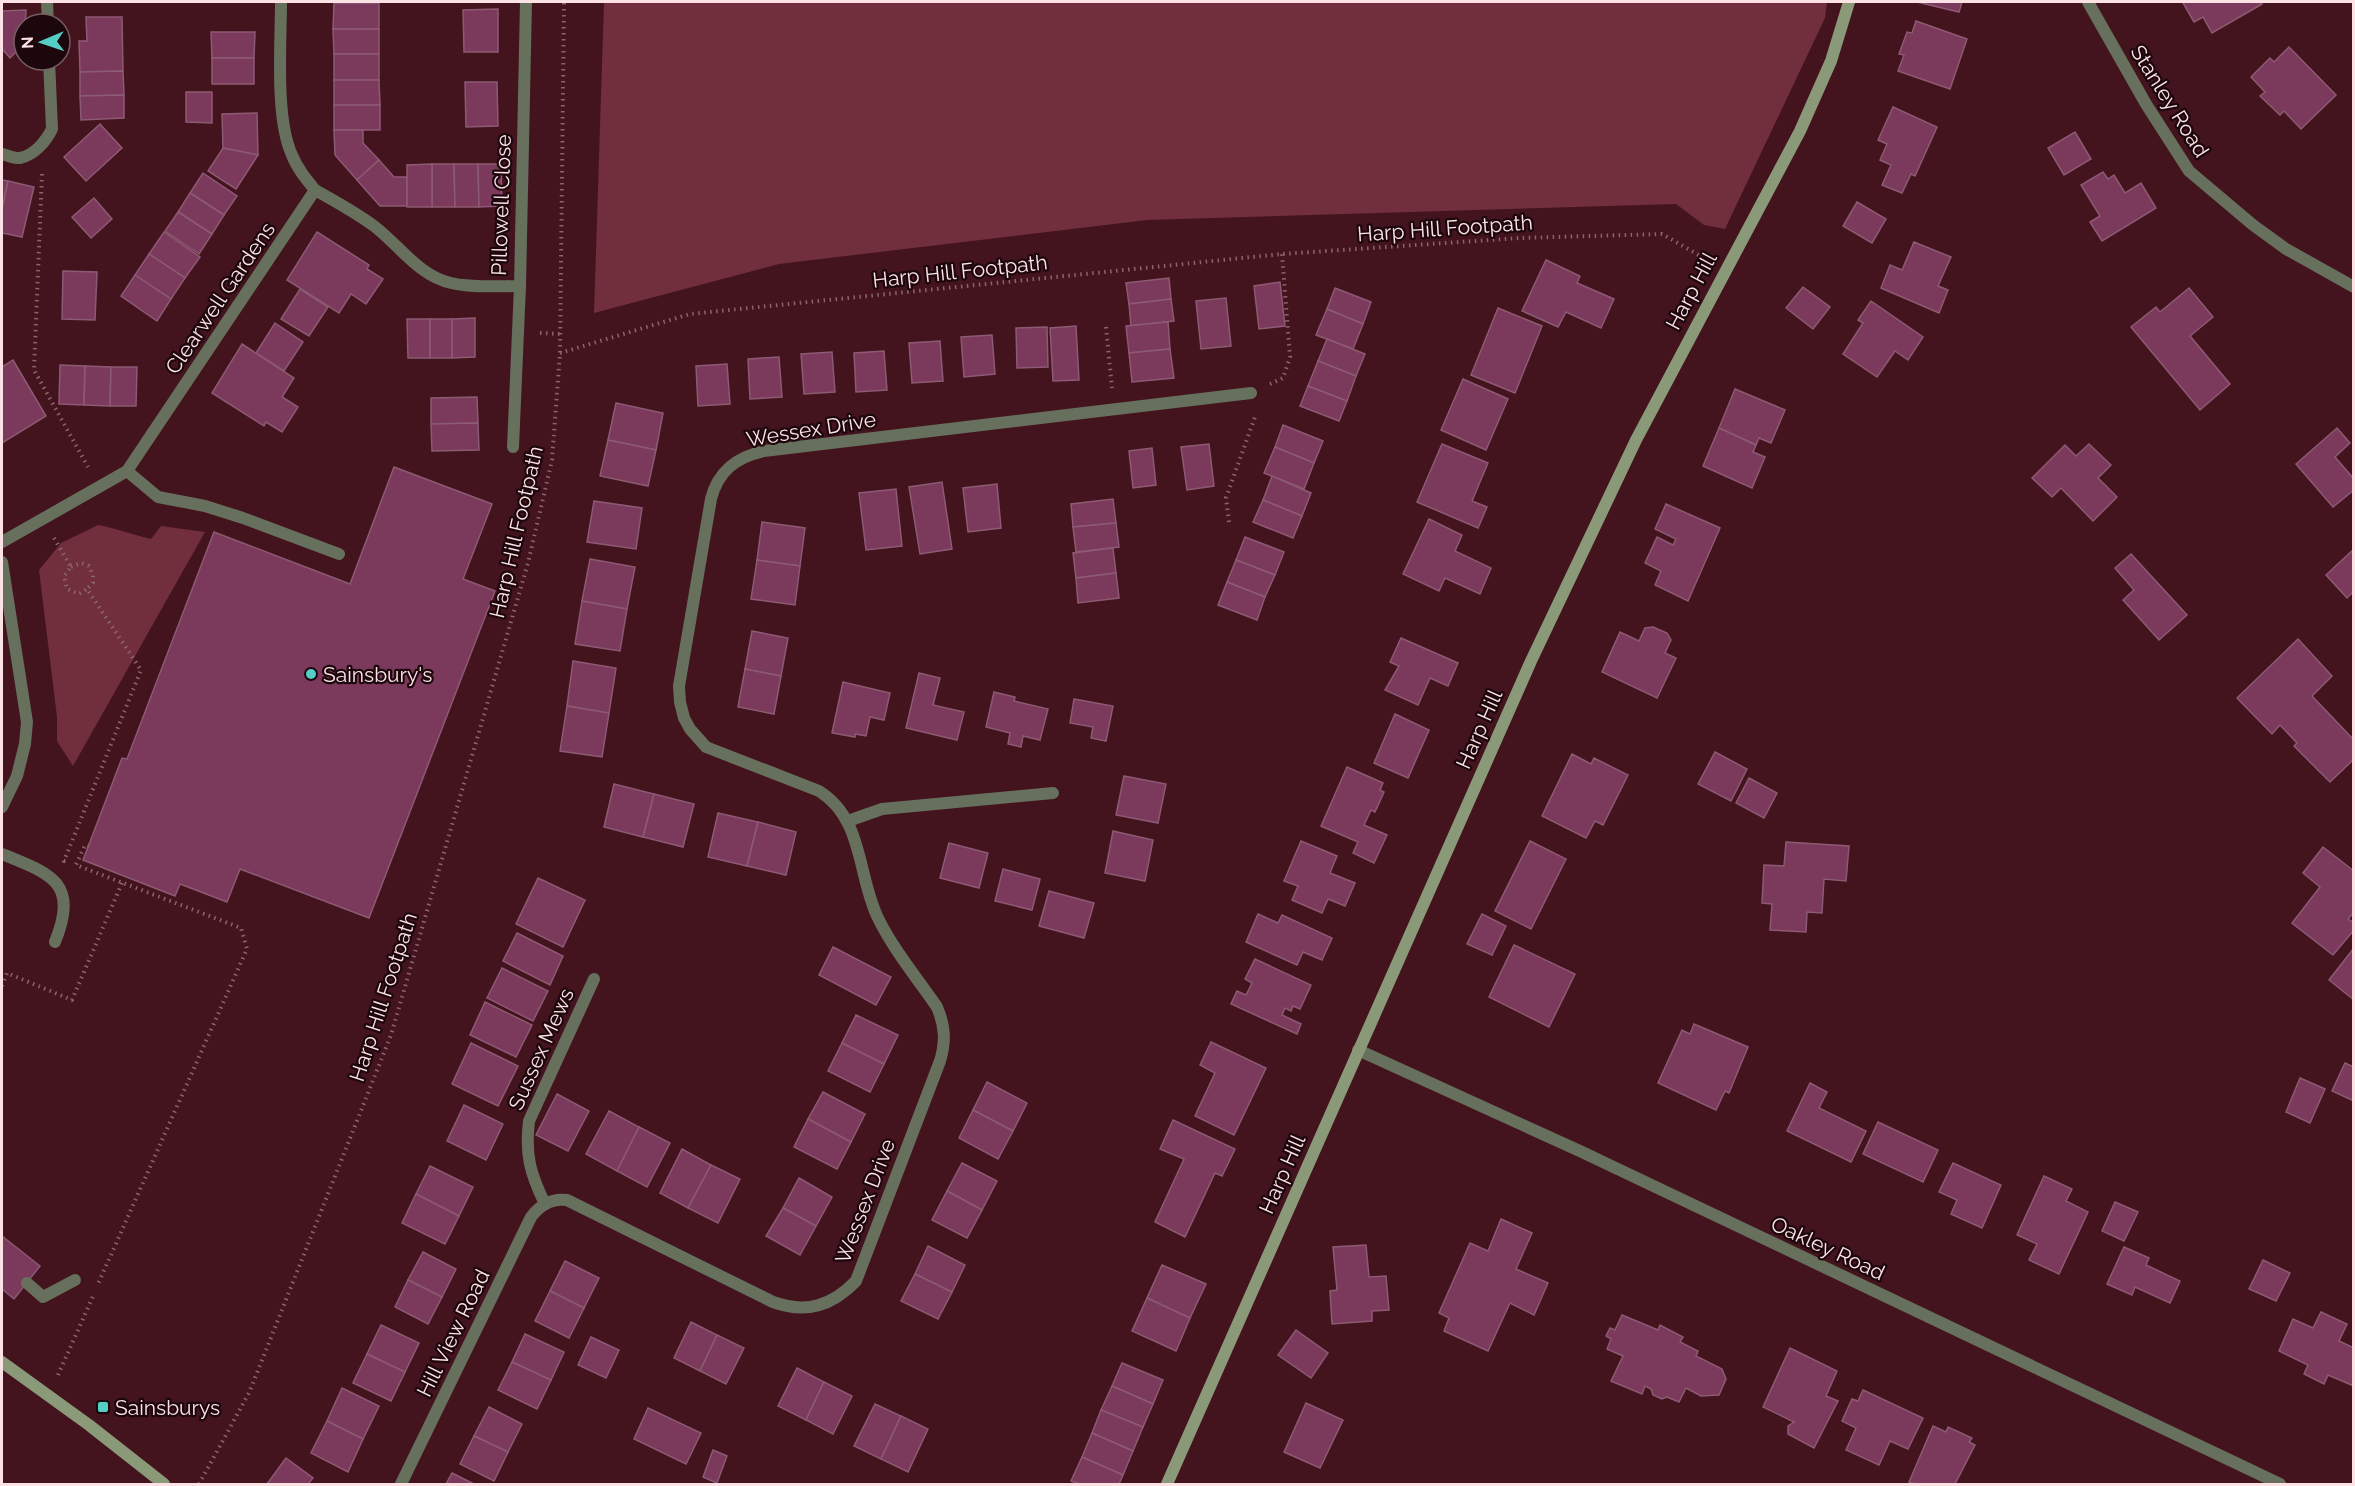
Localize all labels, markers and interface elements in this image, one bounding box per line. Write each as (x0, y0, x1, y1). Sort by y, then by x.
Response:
north arrow (12, 12, 72, 72)
text: N (18, 36, 37, 49)
street label: Stanley Road (2126, 40, 2214, 162)
street label: Pillowell Close (486, 134, 516, 276)
street label: Harp Hill Footpath (1356, 209, 1534, 247)
street label: Clearwell Gardens (160, 217, 280, 379)
street label: Harp Hill (1660, 248, 1722, 334)
street label: Harp Hill Footpath (871, 249, 1049, 293)
street label: Wessex Drive (744, 406, 878, 452)
street label: Harp Hill Footpath (484, 443, 548, 621)
place label: Sainsbury's (323, 662, 432, 687)
marker: Sainsbury's (304, 667, 318, 681)
street label: Harp Hill (1450, 685, 1508, 772)
street label: Harp Hill Footpath (344, 909, 422, 1085)
street label: Sussex Mews (503, 984, 579, 1114)
street label: Harp Hill (1253, 1130, 1311, 1217)
street label: Wessex Drive (830, 1135, 900, 1267)
street label: Oakley Road (1767, 1211, 1889, 1285)
street label: Hill View Road (411, 1265, 495, 1401)
place label: Sainsburys (115, 1395, 220, 1420)
marker: Sainsburys (96, 1400, 110, 1414)

